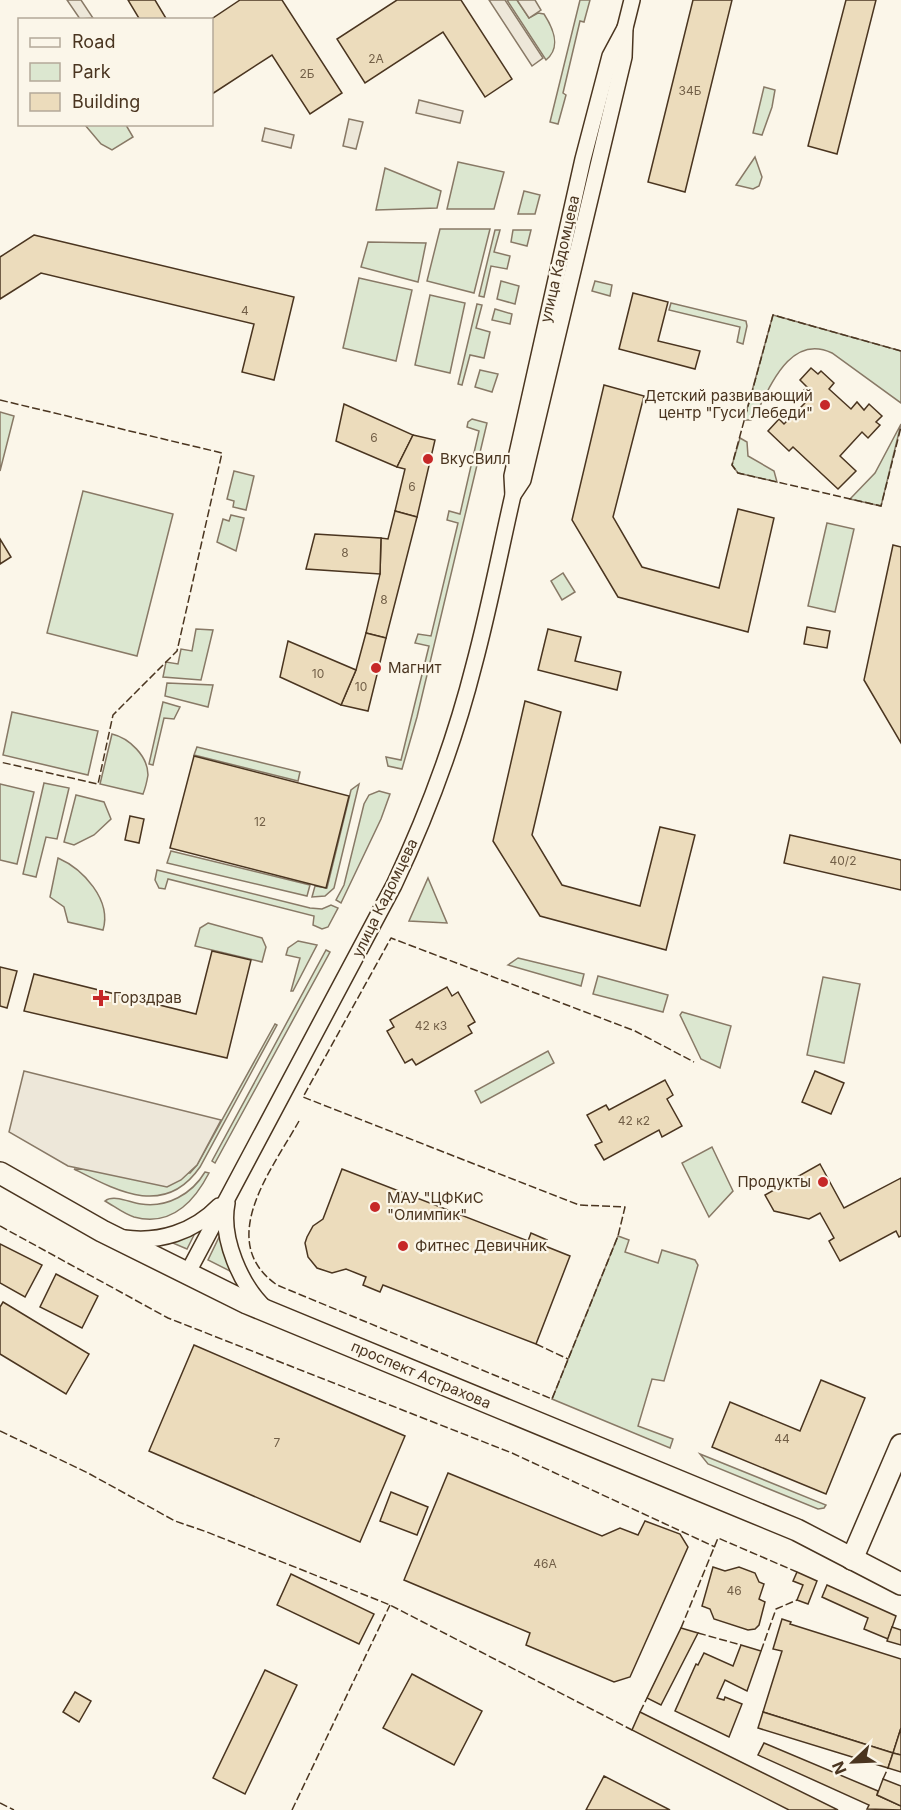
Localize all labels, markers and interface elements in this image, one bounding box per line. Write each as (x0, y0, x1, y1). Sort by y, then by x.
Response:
legend (18, 18, 213, 126)
text: Road (72, 31, 115, 52)
house number: 2А (368, 51, 384, 66)
text: Park (72, 61, 111, 82)
house number: 2Б (299, 66, 315, 81)
house number: 34Б (679, 83, 702, 98)
text: Building (72, 91, 140, 112)
street label: улица Кадомцева (536, 193, 583, 324)
house number: 4 (241, 303, 249, 318)
place label: Детский развивающий центр "Гуси Лебеди" (644, 386, 813, 422)
marker: Детский развивающий центр "Гуси Лебеди" (818, 398, 832, 412)
house number: 6 (370, 430, 378, 445)
place label: ВкусВилл (440, 449, 511, 468)
marker: ВкусВилл (421, 452, 435, 466)
house number: 6 (408, 479, 416, 494)
house number: 8 (341, 545, 349, 560)
house number: 8 (380, 592, 388, 607)
place label: Магнит (388, 658, 441, 677)
marker: Магнит (369, 661, 383, 675)
house number: 10 (312, 666, 324, 681)
house number: 10 (355, 679, 367, 694)
house number: 12 (254, 814, 266, 829)
street label: улица Кадомцева (348, 835, 422, 960)
house number: 40/2 (830, 853, 856, 868)
place label: Горздрав (113, 988, 182, 1007)
marker: Горздрав (94, 991, 108, 1005)
house number: 42 к3 (415, 1018, 447, 1033)
house number: 42 к2 (618, 1113, 650, 1128)
place label: Продукты (737, 1172, 811, 1191)
marker: Продукты (816, 1175, 830, 1189)
place label: МАУ "ЦФКиС "Олимпик" (387, 1188, 484, 1224)
marker: МАУ "ЦФКиС "Олимпик" (368, 1200, 382, 1214)
place label: Фитнес Девичник (415, 1236, 547, 1255)
marker: Фитнес Девичник (396, 1239, 410, 1253)
street label: проспект Астрахова (348, 1336, 494, 1413)
house number: 44 (774, 1431, 790, 1446)
house number: 7 (274, 1435, 281, 1450)
house number: 46А (533, 1556, 557, 1571)
house number: 46 (726, 1583, 742, 1598)
north arrow (823, 1732, 883, 1792)
text: N (828, 1758, 851, 1777)

